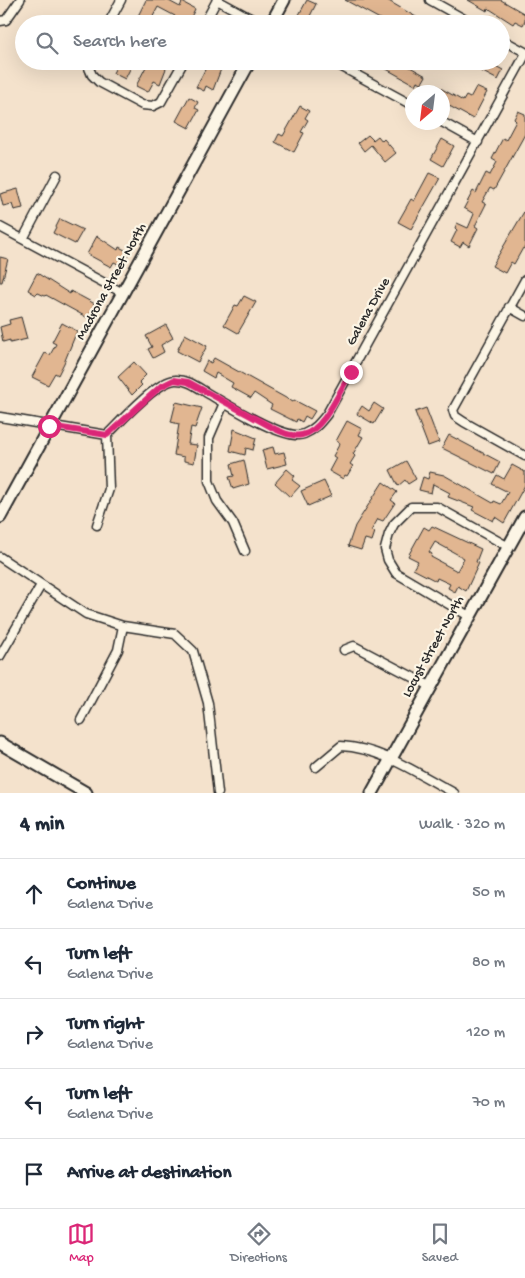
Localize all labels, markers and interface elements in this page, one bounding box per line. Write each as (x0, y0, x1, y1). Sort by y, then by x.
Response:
search box (15, 15, 510, 70)
icon: search (33, 29, 61, 57)
text: Search here (73, 31, 167, 54)
north arrow (405, 85, 450, 130)
street label: Madrona Street North (73, 220, 151, 343)
street label: Galena Drive (343, 274, 395, 349)
route end (340, 361, 363, 384)
route start (38, 415, 61, 438)
street label: Locust Street North (399, 593, 469, 701)
text: 4 min (20, 813, 64, 838)
text: Walk · 320 m (419, 816, 505, 835)
text: Continue (67, 873, 136, 896)
icon: ahead (20, 880, 48, 908)
text: 50 m (472, 884, 505, 903)
text: Galena Drive (67, 896, 153, 915)
text: Turn left (67, 943, 131, 966)
icon: left (20, 950, 48, 978)
text: 80 m (472, 954, 505, 973)
text: Galena Drive (67, 966, 153, 985)
text: Turn right (67, 1013, 143, 1036)
icon: right (20, 1020, 48, 1048)
text: 120 m (466, 1024, 505, 1043)
text: Galena Drive (67, 1036, 153, 1055)
text: Turn left (67, 1083, 131, 1106)
icon: left (20, 1090, 48, 1118)
text: 70 m (472, 1094, 505, 1113)
text: Galena Drive (67, 1106, 153, 1125)
icon: arrive (20, 1160, 48, 1188)
text: Arrive at destination (67, 1162, 231, 1185)
tab: Map (67, 1220, 95, 1267)
tab: Directions (230, 1220, 287, 1267)
tab: Saved (422, 1220, 458, 1267)

